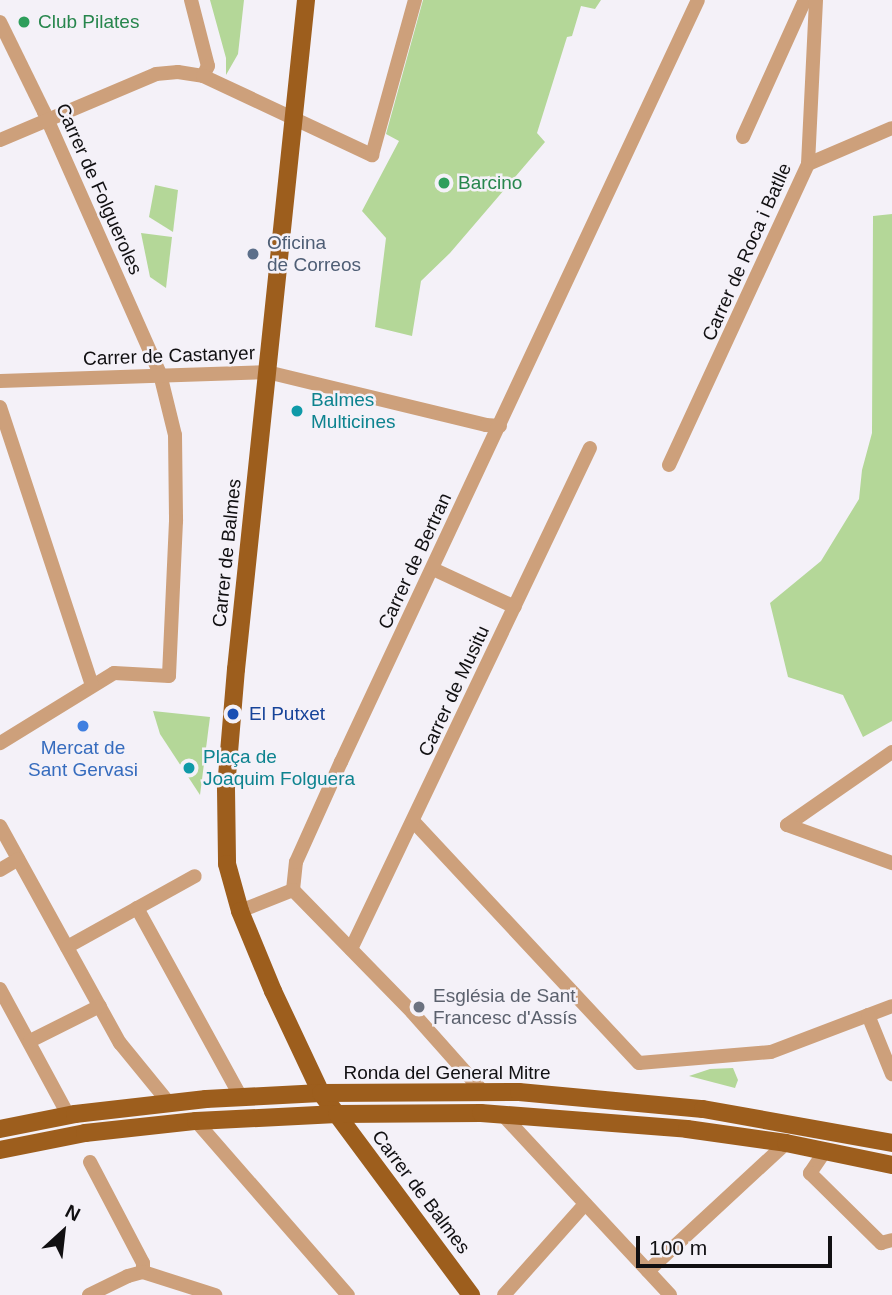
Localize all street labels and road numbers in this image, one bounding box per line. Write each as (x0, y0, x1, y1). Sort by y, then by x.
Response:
street label: Carrer de Folgueroles (51, 100, 147, 278)
street label: Carrer de Roca i Batlle (698, 160, 796, 344)
street label: Carrer de Castanyer (83, 342, 255, 370)
street label: Carrer de Balmes (208, 478, 246, 628)
street label: Carrer de Bertran (373, 489, 457, 633)
street label: Carrer de Musitu (414, 622, 494, 760)
street label: Ronda del General Mitre (344, 1062, 550, 1084)
street label: Carrer de Balmes (367, 1126, 475, 1258)

